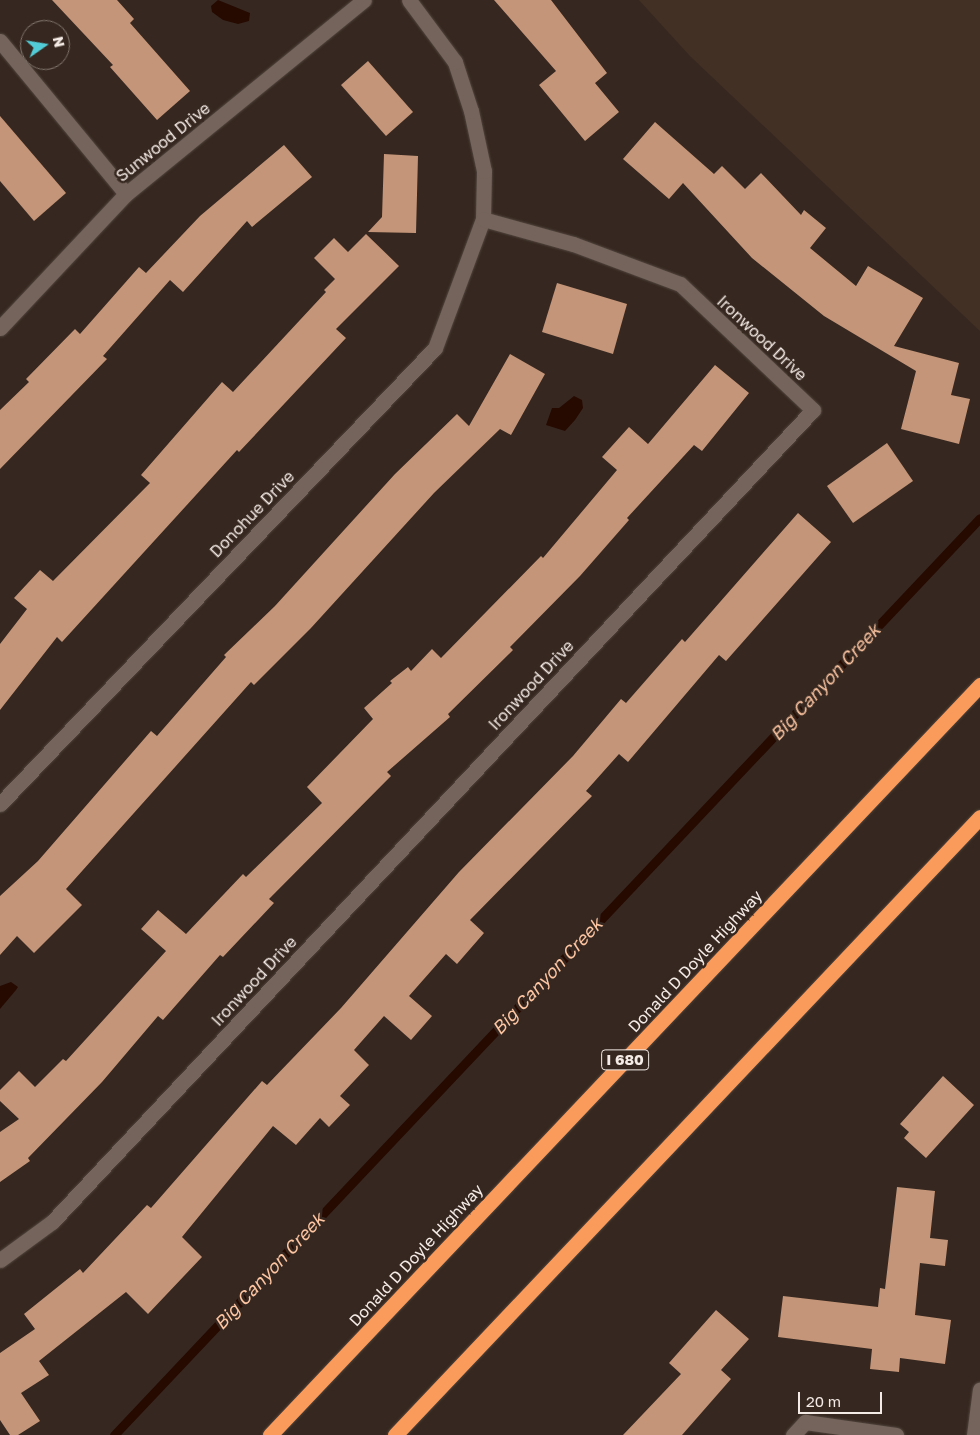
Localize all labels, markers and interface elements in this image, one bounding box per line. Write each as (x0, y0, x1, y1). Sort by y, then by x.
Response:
north arrow (20, 20, 70, 70)
text: N (50, 35, 69, 49)
street label: Sunwood Drive (112, 98, 214, 186)
street label: Ironwood Drive (713, 291, 811, 385)
street label: Donohue Drive (206, 467, 298, 561)
water label: Big Canyon Creek (765, 619, 885, 745)
street label: Ironwood Drive (484, 636, 578, 734)
street label: Donald D Doyle Highway (624, 886, 766, 1036)
water label: Big Canyon Creek (487, 913, 607, 1039)
street label: Ironwood Drive (207, 932, 301, 1030)
road number: I 680 (600, 1048, 650, 1072)
street label: Donald D Doyle Highway (345, 1180, 487, 1330)
water label: Big Canyon Creek (209, 1208, 329, 1334)
scale bar (800, 1382, 884, 1414)
text: 20 m (806, 1392, 841, 1410)

